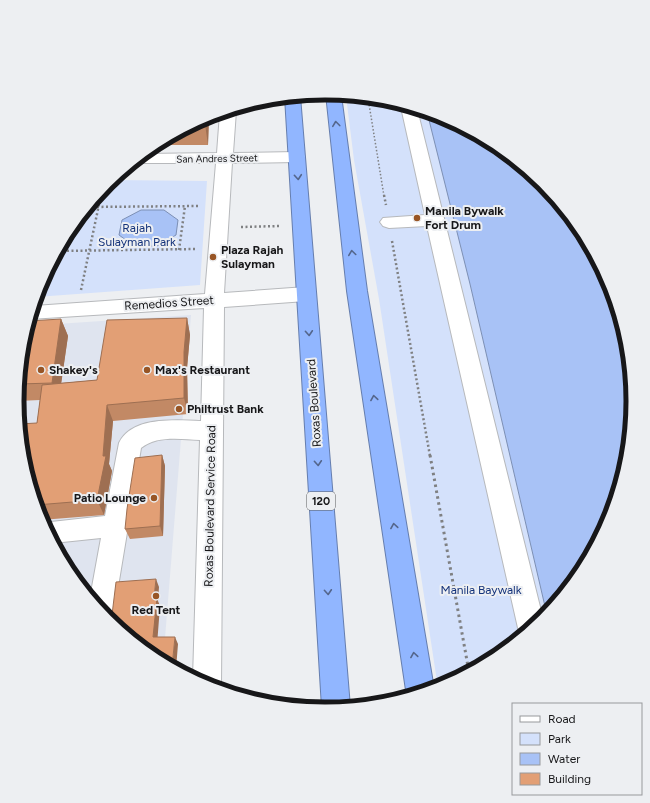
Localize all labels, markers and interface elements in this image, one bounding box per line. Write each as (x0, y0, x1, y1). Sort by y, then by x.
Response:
one-way arrow (332, 121, 341, 127)
street label: San Andres Street (176, 151, 258, 166)
one-way arrow (294, 174, 303, 180)
place label: Manila Bywalk Fort Drum (425, 204, 504, 232)
marker: Manila Bywalk Fort Drum (412, 213, 422, 223)
park label: Rajah Sulayman Park (98, 221, 176, 249)
place label: Plaza Rajah Sulayman (221, 243, 284, 271)
one-way arrow (348, 250, 357, 256)
marker: Plaza Rajah Sulayman (208, 252, 218, 262)
street label: Remedios Street (124, 293, 215, 313)
one-way arrow (304, 330, 313, 336)
street label: Roxas Boulevard (304, 359, 324, 447)
place label: Shakey's (49, 363, 98, 377)
place label: Max's Restaurant (155, 363, 250, 377)
marker: Shakey's (36, 365, 46, 375)
marker: Max's Restaurant (142, 365, 152, 375)
one-way arrow (370, 395, 379, 401)
place label: Philtrust Bank (187, 402, 264, 416)
marker: Philtrust Bank (174, 404, 184, 414)
street label: Roxas Boulevard Service Road (202, 425, 218, 587)
one-way arrow (314, 460, 323, 466)
place label: Patio Lounge (74, 491, 146, 505)
road number: 120 (307, 492, 335, 510)
marker: Patio Lounge (149, 493, 159, 503)
one-way arrow (390, 523, 399, 529)
park label: Manila Baywalk (441, 583, 522, 597)
one-way arrow (323, 589, 332, 595)
marker: Red Tent (151, 591, 161, 601)
place label: Red Tent (132, 603, 181, 617)
one-way arrow (410, 651, 419, 658)
legend (512, 703, 642, 795)
text: Road (548, 712, 576, 726)
text: Park (548, 732, 571, 746)
text: Water (548, 752, 580, 766)
text: Building (548, 772, 591, 786)

